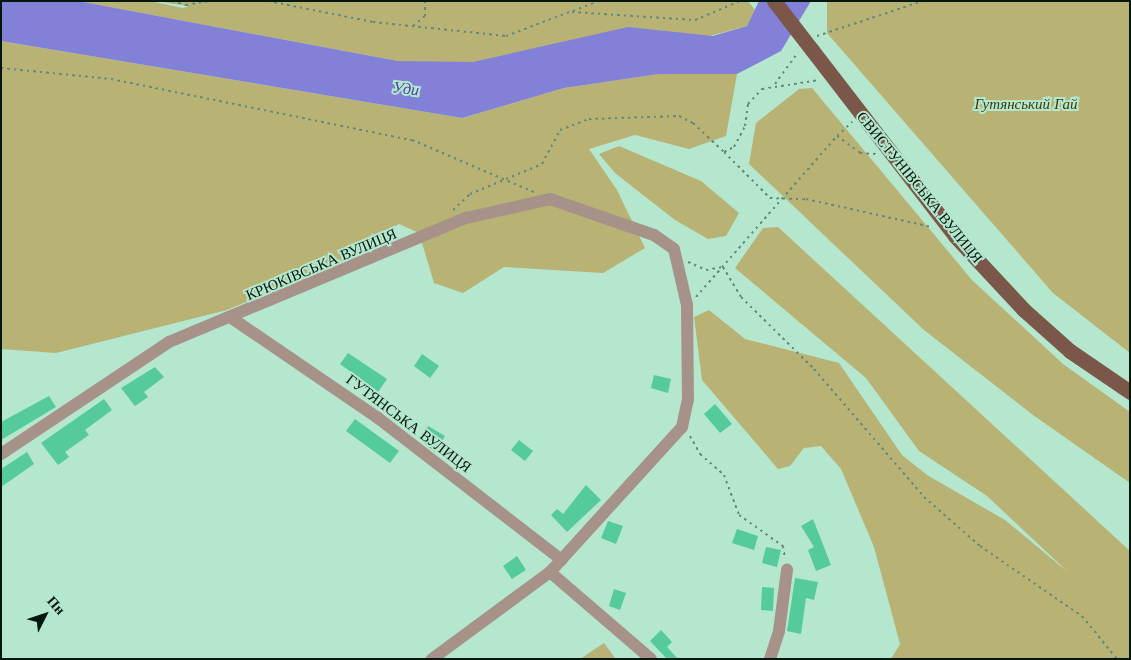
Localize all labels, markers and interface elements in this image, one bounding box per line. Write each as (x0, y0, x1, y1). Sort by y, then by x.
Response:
water label: Уди (392, 77, 420, 99)
park label: Гутянський Гай (975, 95, 1077, 113)
street label: СВИСТУНІВСЬКА ВУЛИЦЯ (853, 108, 987, 266)
street label: КРЮКІВСЬКА ВУЛИЦЯ (243, 224, 399, 304)
street label: ГУТЯНСЬКА ВУЛИЦЯ (343, 370, 475, 476)
north arrow (20, 590, 70, 640)
text: Пн (43, 592, 69, 618)

